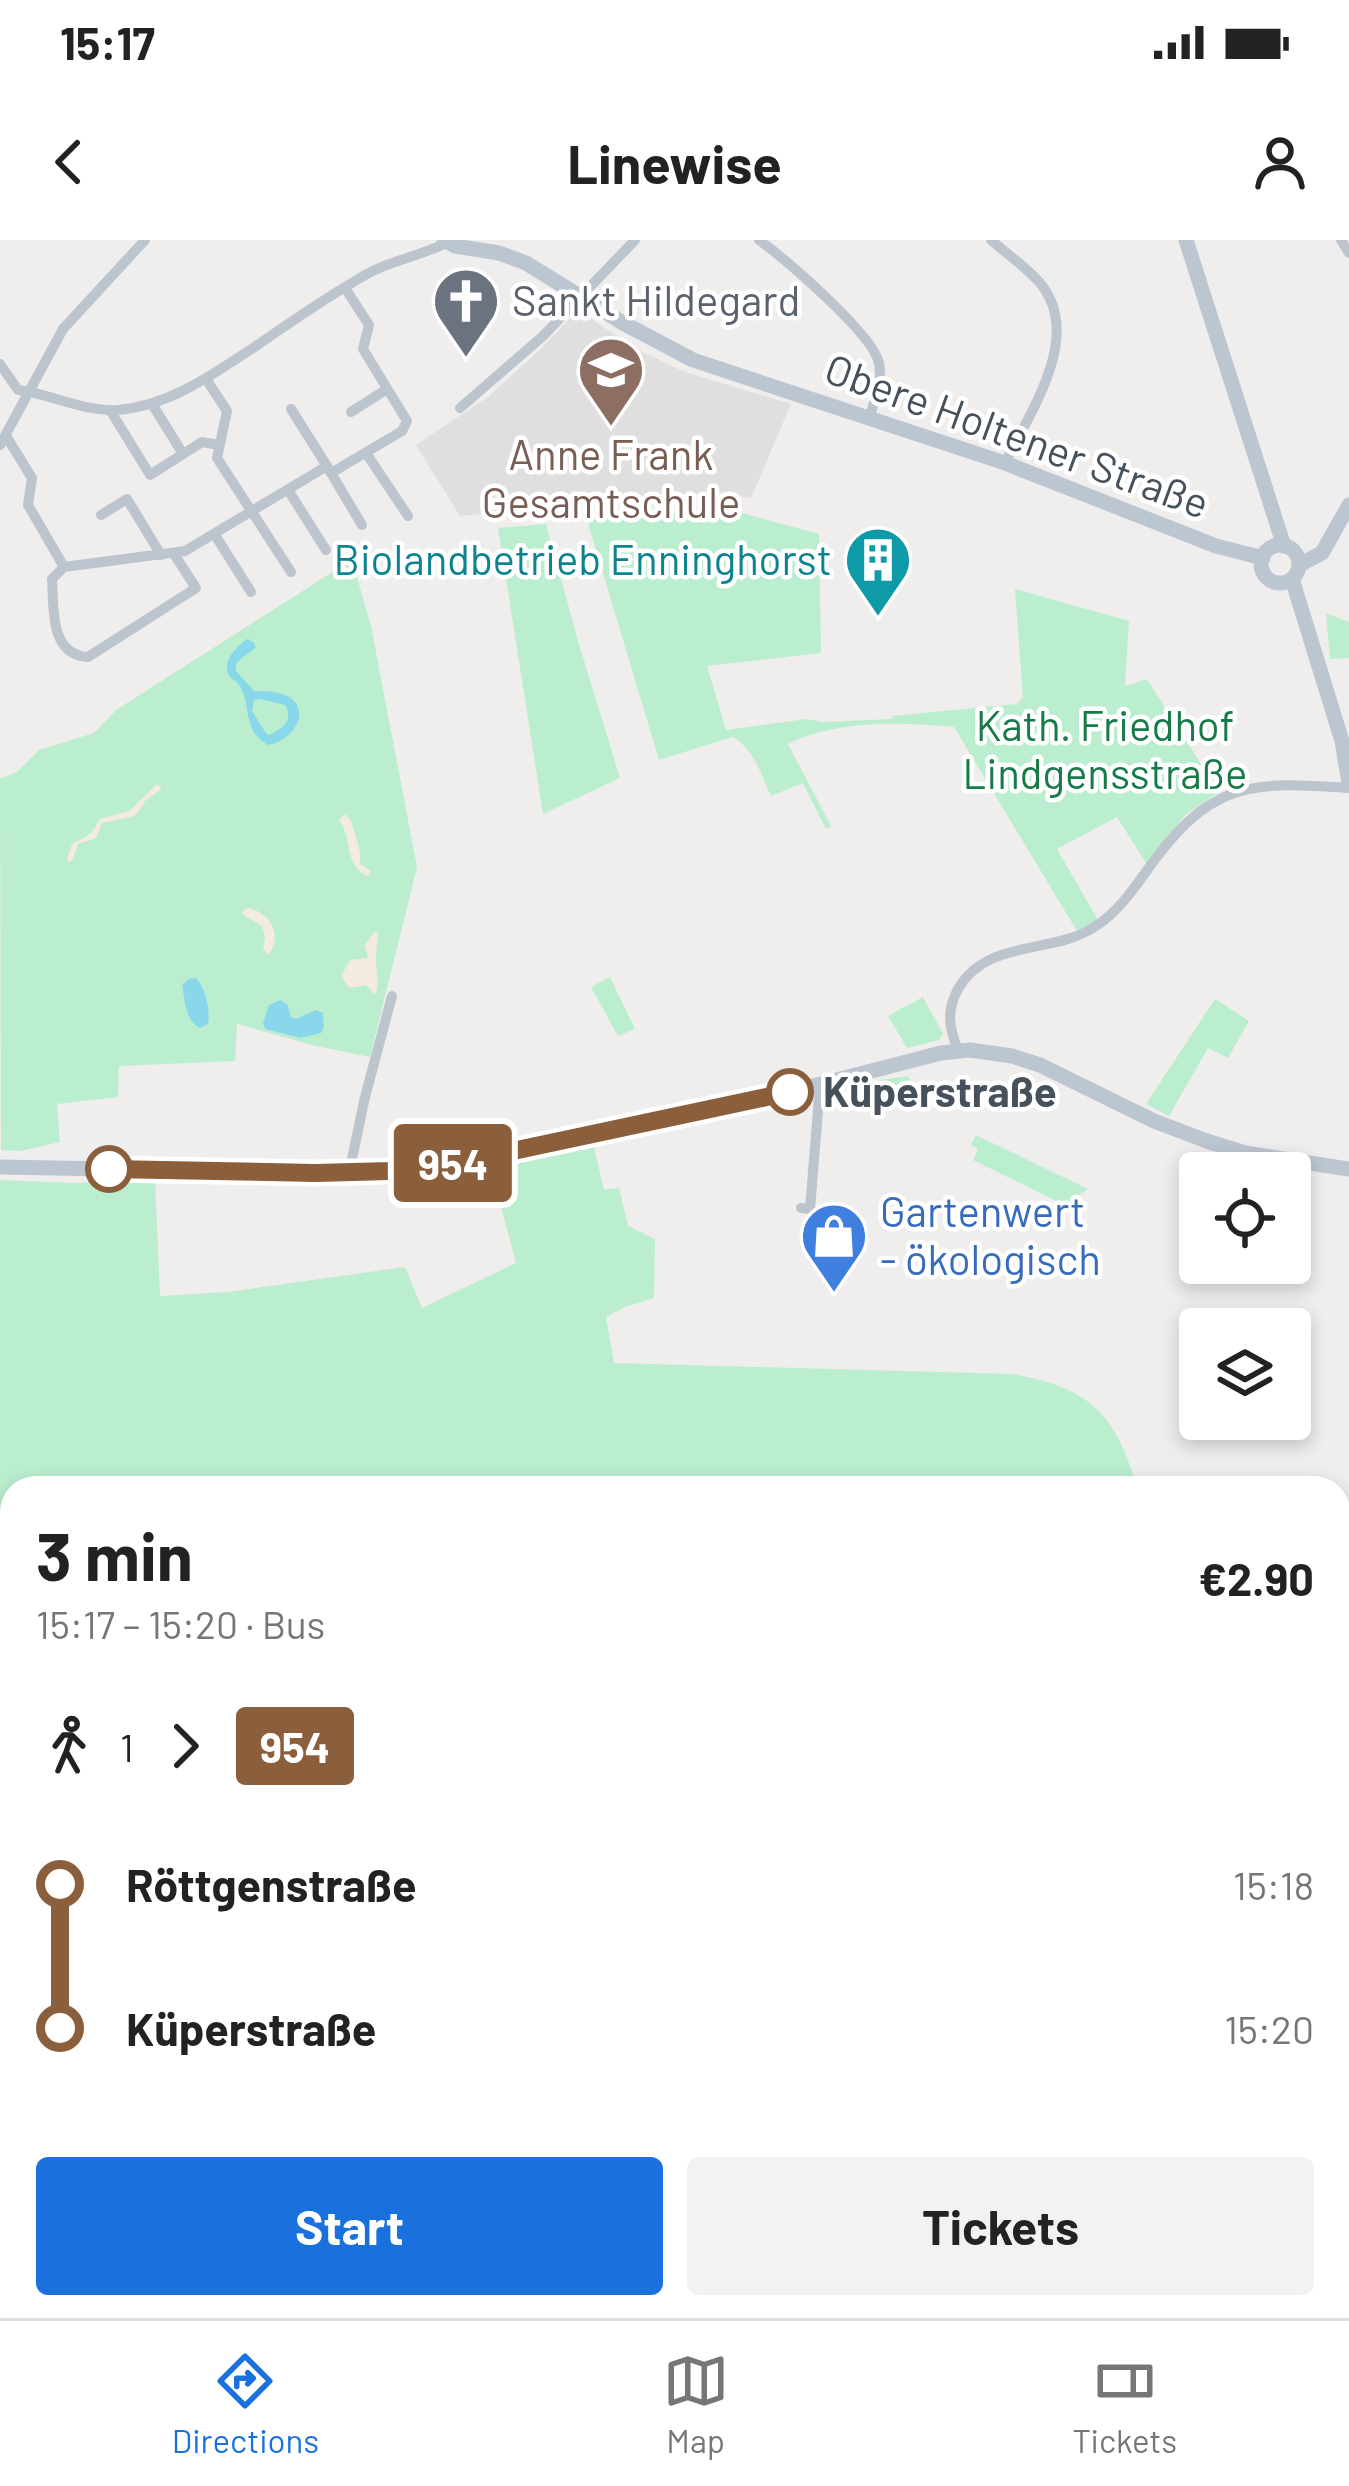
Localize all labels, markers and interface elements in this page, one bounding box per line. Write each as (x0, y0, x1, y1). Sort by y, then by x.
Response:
text: 15:17 (60, 15, 155, 69)
icon: back (36, 129, 102, 195)
icon: person (1247, 129, 1313, 195)
text: Linewise (567, 130, 782, 195)
church icon: Sankt Hildegard (431, 266, 501, 360)
place label: Sankt Hildegard (512, 274, 800, 325)
school or university icon: Anne Frank Gesamtschule (576, 335, 646, 429)
street label: Obere Holtener Straße (819, 341, 1216, 527)
place label: Anne Frank Gesamtschule (482, 428, 740, 526)
building icon: Biolandbetrieb Enninghorst (843, 525, 913, 619)
place label: Biolandbetrieb Enninghorst (334, 533, 832, 584)
park label: Kath. Friedhof Lindgensstraße (963, 699, 1247, 798)
place label: Küperstraße (823, 1065, 1057, 1115)
marker: Küperstraße (768, 1070, 812, 1114)
line badge: 954 (384, 1124, 522, 1202)
text: 954 (418, 1138, 488, 1188)
unlabelled marker (87, 1147, 131, 1191)
map controls (1179, 1152, 1311, 1440)
button: locate (1179, 1152, 1311, 1284)
place label: Gartenwert - ökologisch (880, 1185, 1101, 1284)
shop icon: Gartenwert - ökologisch (799, 1201, 869, 1295)
button: layers (1179, 1308, 1311, 1440)
text: 3 min (36, 1515, 193, 1594)
text: €2.90 (1199, 1551, 1314, 1605)
text: 15:17 – 15:20 · Bus (36, 1600, 325, 1647)
icon: walk (36, 1713, 102, 1779)
icon: forward (152, 1713, 218, 1779)
text: 954 (260, 1721, 330, 1771)
text: 1 (120, 1723, 134, 1770)
text: Röttgenstraße (126, 1857, 416, 1911)
text: 15:18 (1233, 1861, 1314, 1908)
text: Küperstraße (126, 2001, 376, 2055)
text: 15:20 (1224, 2005, 1314, 2052)
button: Start (36, 2157, 663, 2295)
button: Tickets (687, 2157, 1314, 2295)
tab: Directions (172, 2348, 319, 2460)
tab: Map (663, 2348, 729, 2460)
tab: Tickets (1072, 2348, 1177, 2460)

